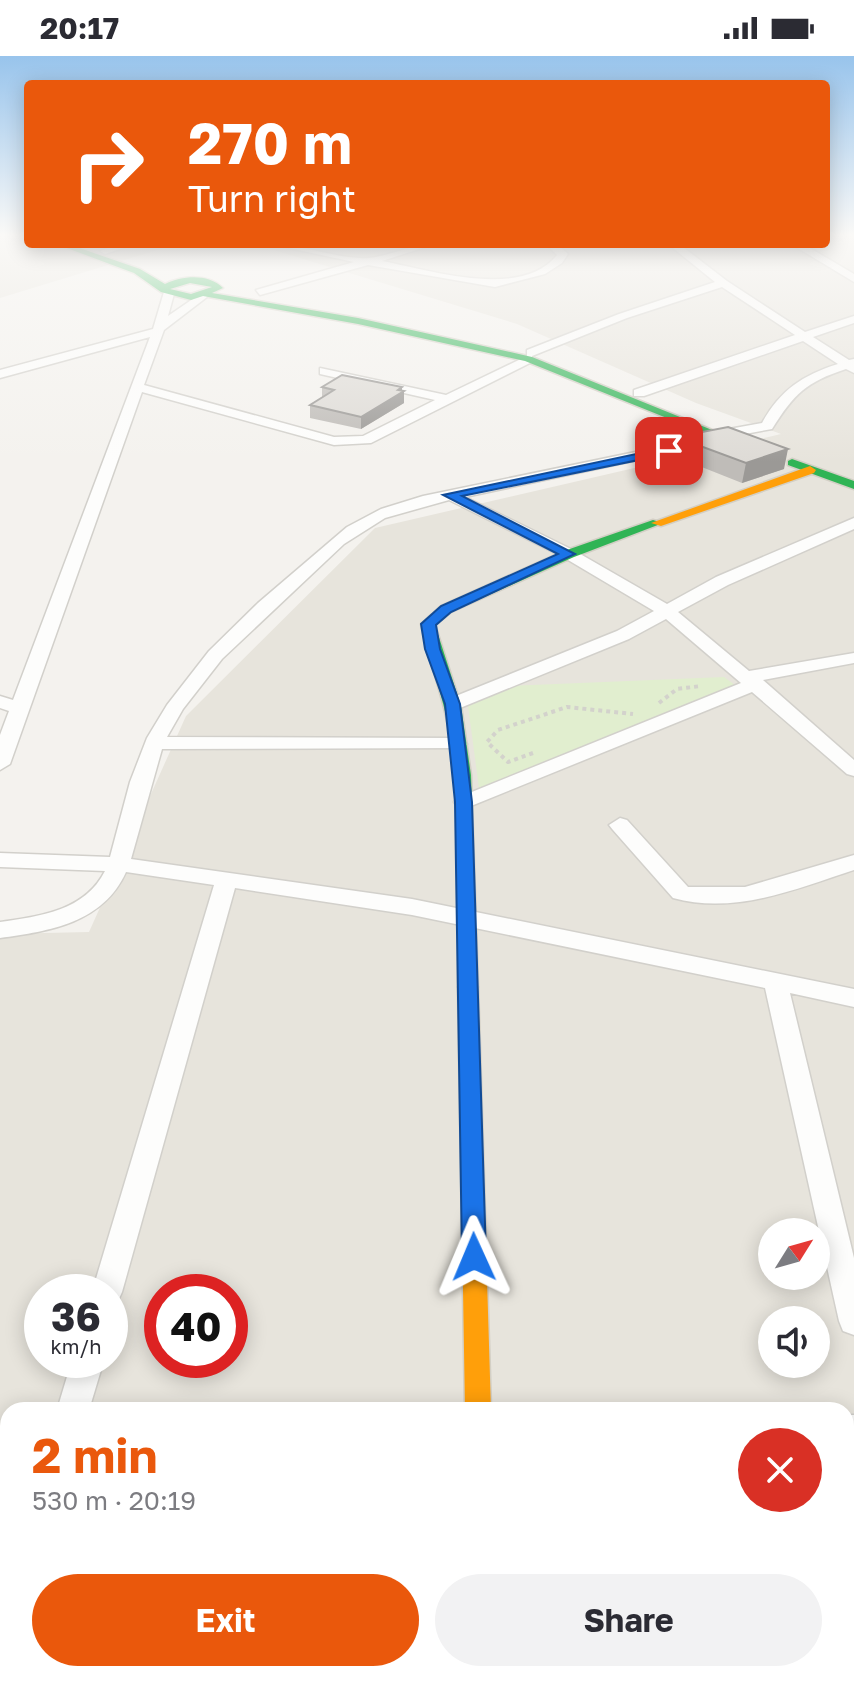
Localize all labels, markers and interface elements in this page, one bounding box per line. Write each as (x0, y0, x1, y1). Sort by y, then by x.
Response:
text: 20:17 (40, 10, 119, 46)
text: 270 m (188, 109, 352, 176)
icon: right (56, 112, 160, 216)
text: Turn right (188, 177, 356, 220)
pin (635, 417, 703, 485)
icon: arrive (647, 429, 691, 473)
position arrow (432, 1215, 516, 1299)
north arrow (758, 1218, 830, 1290)
map controls (758, 1218, 830, 1378)
speed limit sign: 40 (144, 1274, 248, 1378)
text: 36 (51, 1292, 101, 1340)
button: sound (758, 1306, 830, 1378)
text: km/h (51, 1334, 101, 1358)
text: 2 min (32, 1426, 157, 1484)
button: close (738, 1428, 822, 1512)
text: 530 m · 20:19 (32, 1485, 196, 1516)
button: Exit (32, 1574, 419, 1666)
button: Share (435, 1574, 822, 1666)

